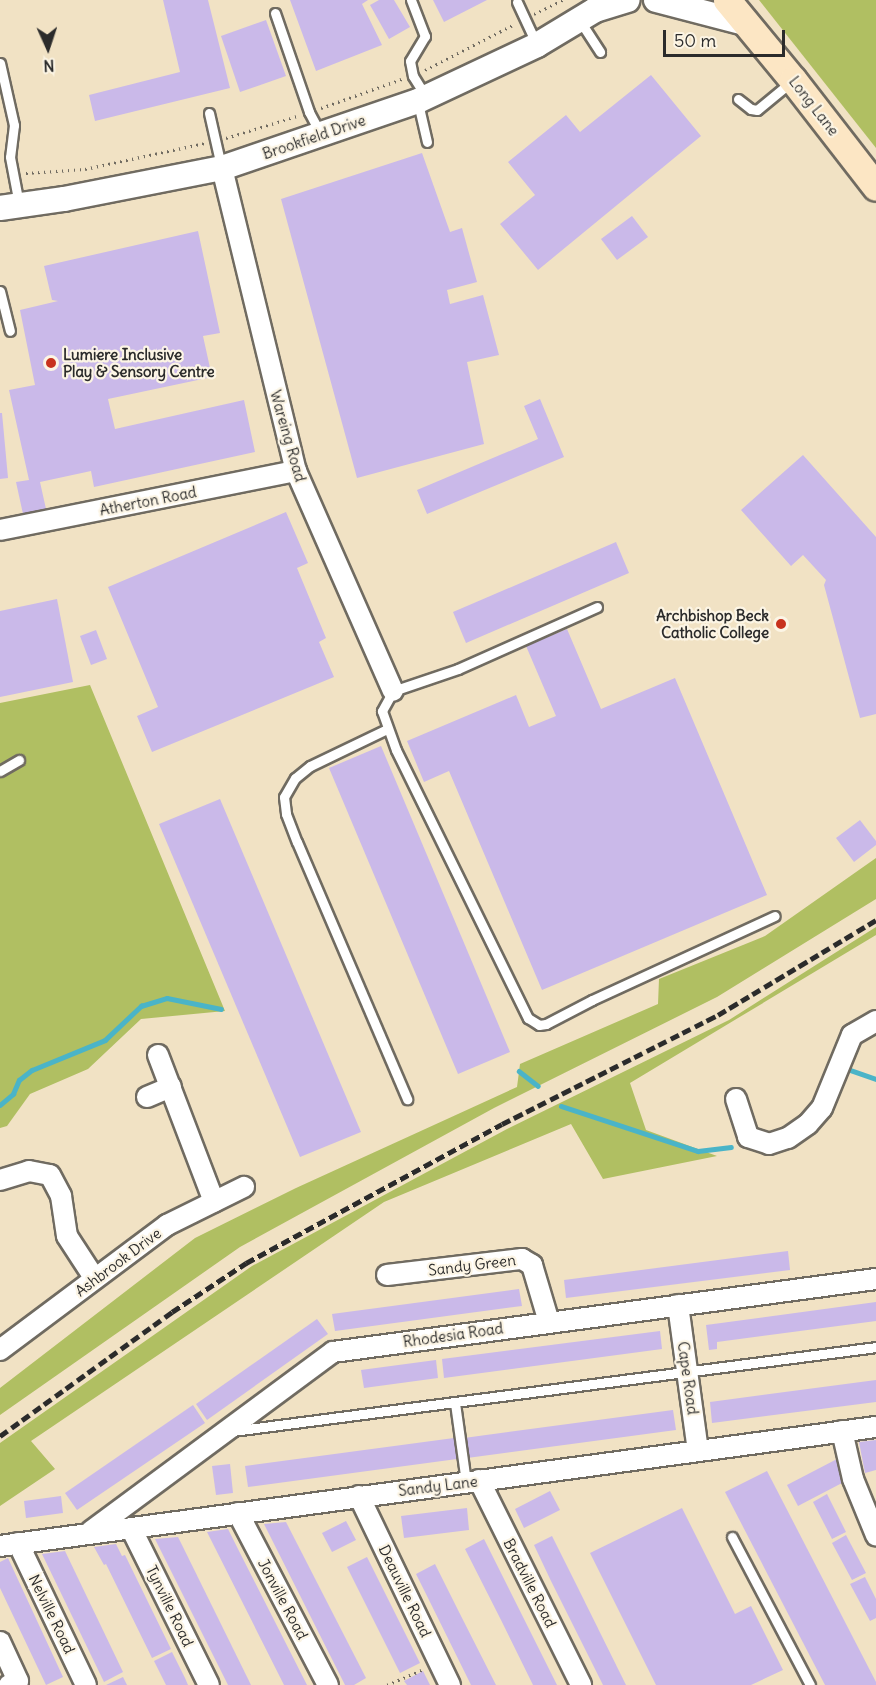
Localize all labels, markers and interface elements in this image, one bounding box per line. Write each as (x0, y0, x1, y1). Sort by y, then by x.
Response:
north arrow (18, 18, 78, 78)
scale bar (666, 18, 788, 56)
text: 50 m (674, 29, 716, 52)
text: N (43, 56, 55, 76)
street label: Long Lane (785, 73, 843, 139)
street label: Brookfield Drive (260, 111, 368, 163)
place label: Lumiere Inclusive Play & Sensory Centre (63, 345, 214, 380)
marker: Lumiere Inclusive Play & Sensory Centre (44, 356, 58, 370)
street label: Wareing Road (266, 388, 310, 484)
street label: Atherton Road (98, 483, 198, 519)
place label: Archbishop Beck Catholic College (656, 606, 769, 641)
marker: Archbishop Beck Catholic College (774, 617, 788, 631)
street label: Ashbrook Drive (71, 1224, 165, 1300)
street label: Sandy Green (427, 1251, 517, 1279)
street label: Rhodesia Road (402, 1319, 504, 1351)
street label: Cape Road (674, 1340, 702, 1416)
street label: Sandy Lane (397, 1472, 479, 1500)
street label: Bradville Road (500, 1536, 560, 1630)
street label: Deauville Road (375, 1542, 435, 1640)
street label: Jonville Road (254, 1556, 312, 1642)
street label: Tynville Road (143, 1562, 197, 1650)
street label: Nelville Road (25, 1571, 79, 1657)

